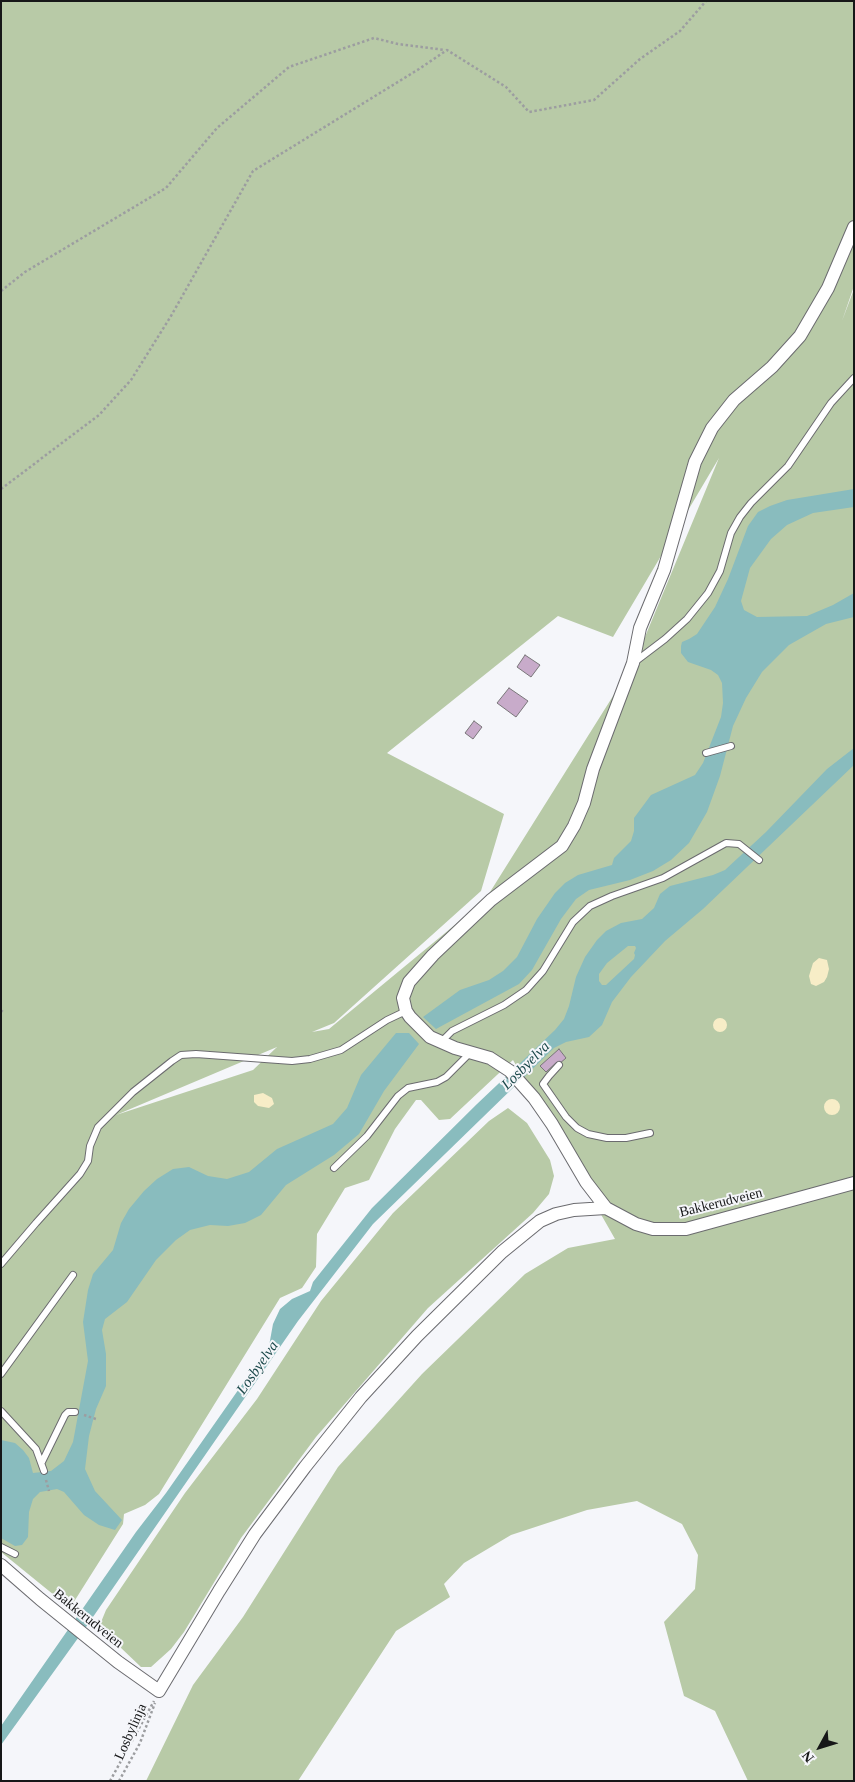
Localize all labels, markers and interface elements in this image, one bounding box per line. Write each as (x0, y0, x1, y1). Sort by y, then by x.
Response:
water label: Losbyelva (498, 1038, 554, 1094)
street label: Bakkerudveien (678, 1185, 764, 1221)
water label: Losbyelva (233, 1338, 283, 1398)
street label: Bakkerudveien (50, 1586, 126, 1652)
street label: Losbylinja (111, 1701, 151, 1763)
north arrow (795, 1722, 845, 1772)
text: N (799, 1748, 817, 1765)

